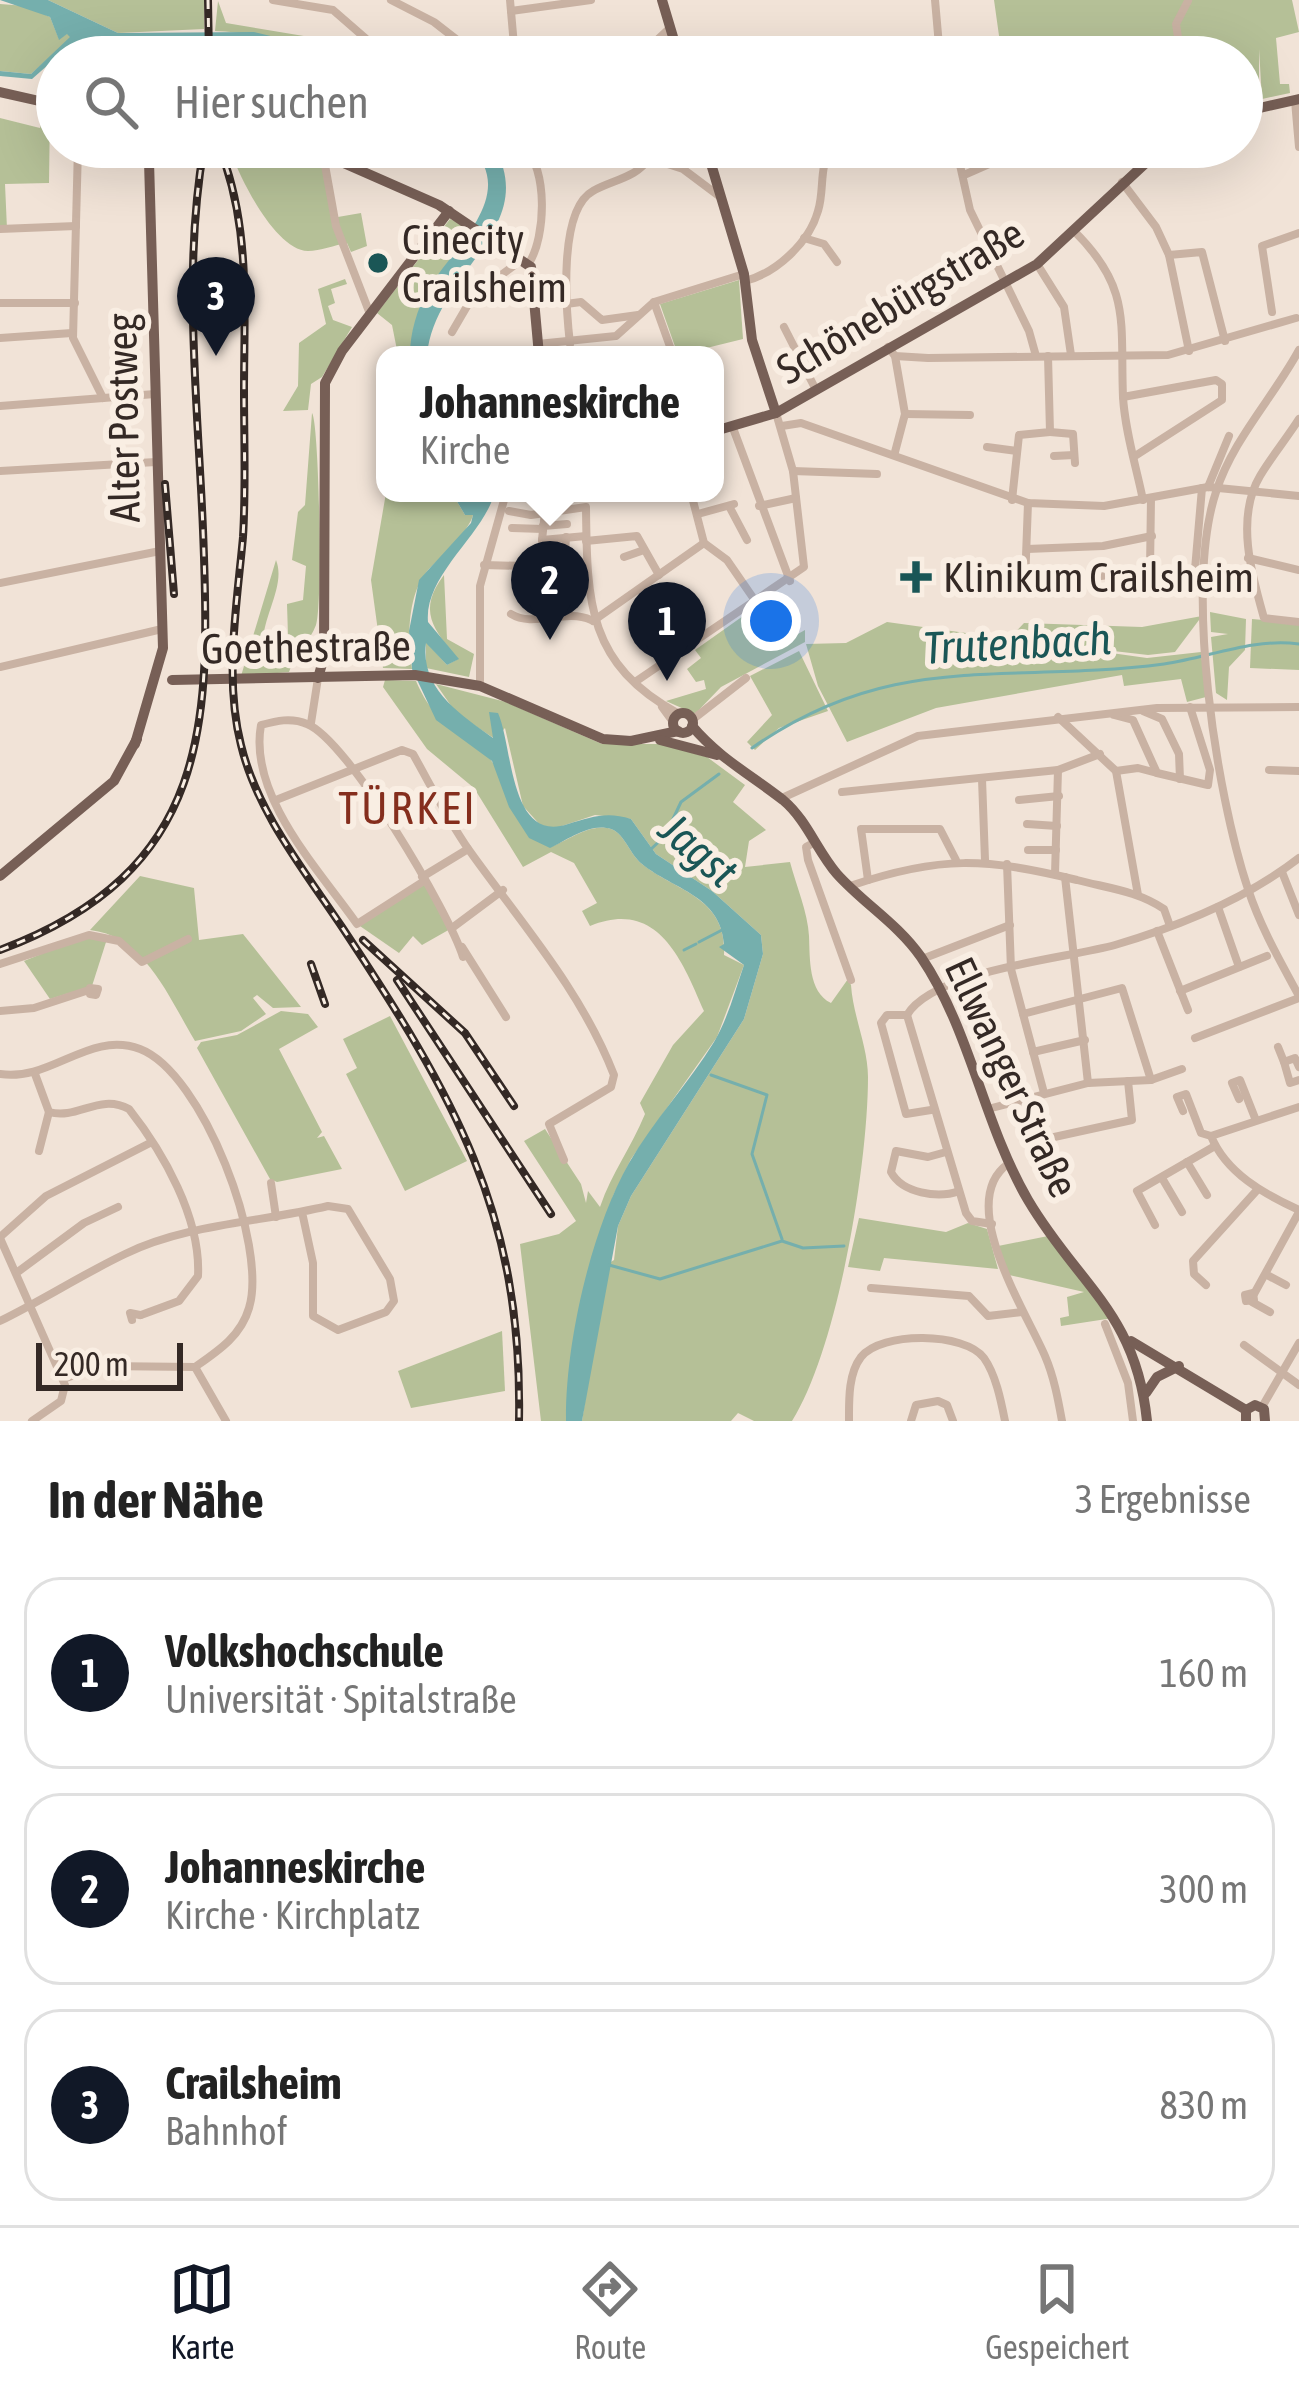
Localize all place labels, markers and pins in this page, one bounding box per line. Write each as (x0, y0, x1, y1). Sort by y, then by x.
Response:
place label: Cinecity Crailsheim (402, 215, 567, 311)
marker: Cinecity Crailsheim (365, 250, 391, 276)
pin: 3 (177, 257, 255, 356)
pin: 2 (511, 541, 589, 640)
place label: Klinikum Crailsheim (943, 553, 1254, 601)
marker: Klinikum Crailsheim (900, 561, 932, 593)
pin: 1 (628, 582, 706, 681)

